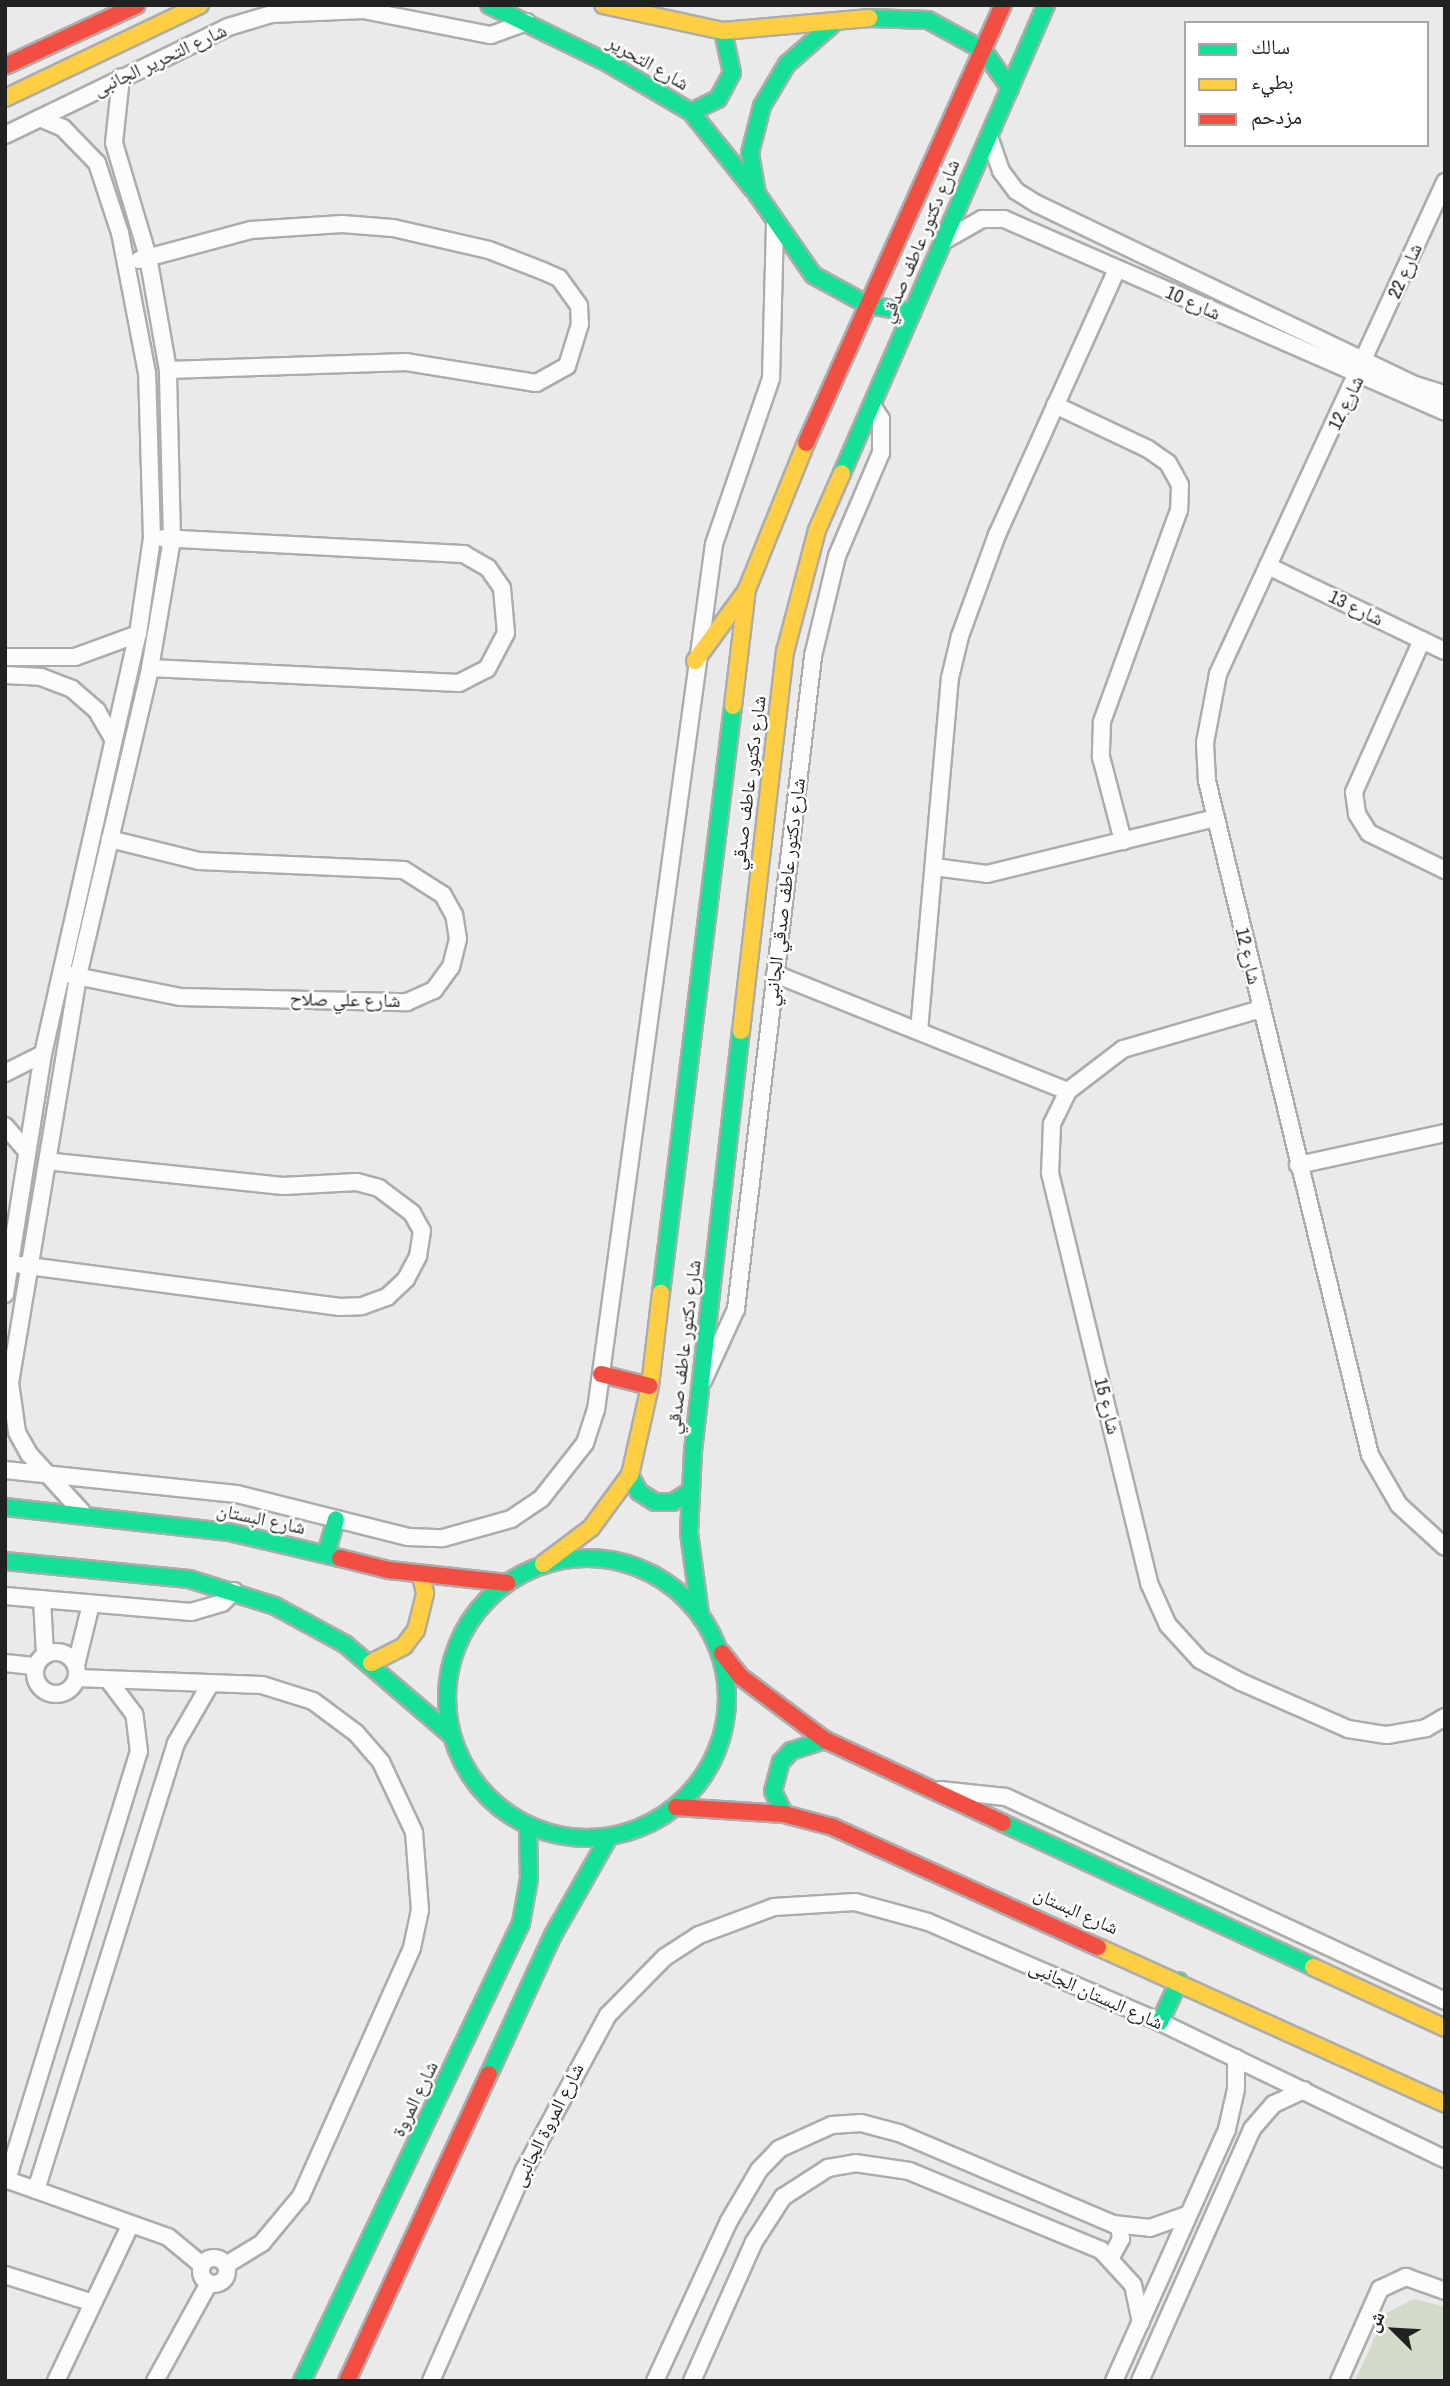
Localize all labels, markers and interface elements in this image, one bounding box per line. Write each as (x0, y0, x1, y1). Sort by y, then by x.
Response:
street label: شارع التحرير الجانبى (90, 19, 230, 101)
legend (1184, 21, 1429, 147)
street label: شارع التحرير (603, 31, 693, 95)
text: سالك (1251, 32, 1290, 61)
text: بطيء (1251, 67, 1294, 96)
text: مزدحم (1251, 102, 1302, 131)
street label: شارع دكتور عاطف صدقي (875, 156, 965, 326)
street label: شارع 22 (1383, 240, 1427, 302)
street label: شارع 10 (1162, 281, 1224, 325)
street label: شارع 12 (1323, 372, 1369, 434)
street label: شارع 13 (1325, 585, 1387, 631)
street label: شارع دكتور عاطف صدقي (727, 695, 771, 871)
street label: شارع دكتور عاطف صدقي الجانبي (760, 777, 810, 1007)
street label: شارع 12 (1230, 925, 1266, 987)
street label: شارع علي صلاح (289, 988, 401, 1012)
street label: شارع دكتور عاطف صدقي (662, 1259, 706, 1435)
street label: شارع 15 (1089, 1375, 1125, 1437)
street label: شارع البستان (215, 1499, 307, 1539)
street label: شارع البستان (1030, 1882, 1122, 1940)
street label: شارع البستان الجانبى (1026, 1955, 1166, 2035)
street label: شارع المروة (387, 2058, 443, 2140)
street label: شارع المروة الجانبى (507, 2060, 589, 2190)
north arrow (1359, 2295, 1429, 2365)
text: ش (1359, 2307, 1391, 2336)

